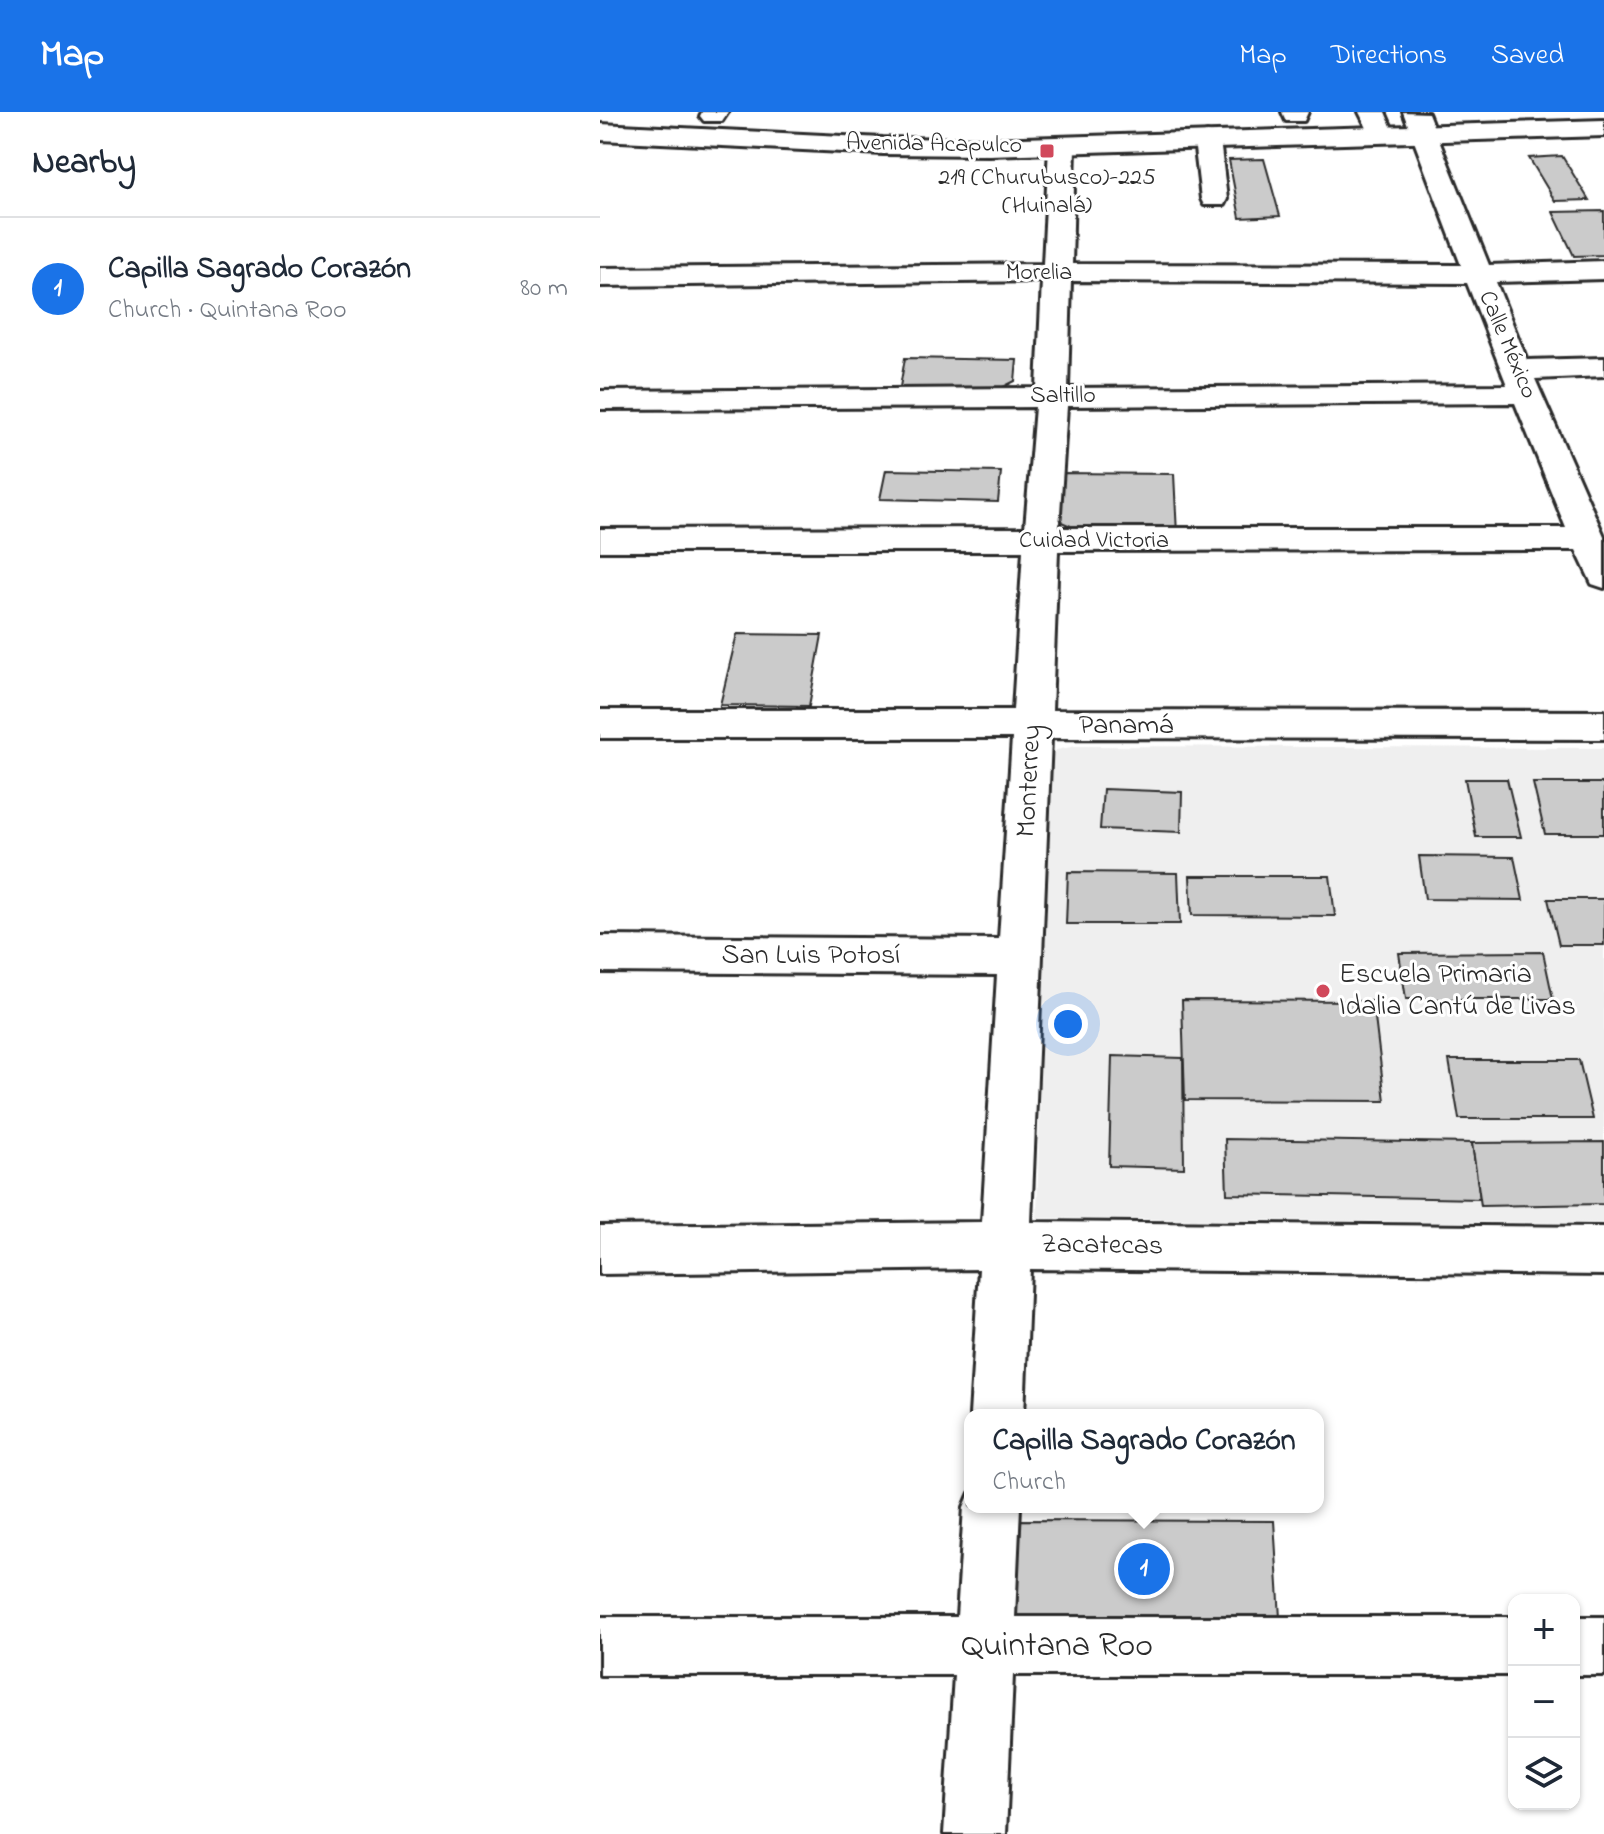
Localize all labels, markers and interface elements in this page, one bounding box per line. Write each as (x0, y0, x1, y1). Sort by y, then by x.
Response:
text: Map (40, 28, 104, 84)
text: Map (1239, 36, 1287, 77)
text: Directions (1331, 36, 1447, 77)
text: Saved (1491, 36, 1564, 77)
street label: Avenida Acapulco (846, 126, 1022, 164)
text: Nearby (32, 139, 136, 189)
marker: 219 (Churubusco)-225 (Huinalá) (1038, 142, 1056, 160)
place label: 219 (Churubusco)-225 (Huinalá) (938, 161, 1156, 224)
text: Capilla Sagrado Corazón (108, 248, 411, 292)
street label: Morelia (1006, 256, 1072, 291)
text: 1 (54, 270, 62, 308)
text: 80 m (520, 270, 568, 308)
street label: Calle México (1469, 285, 1545, 405)
text: Church · Quintana Roo (108, 292, 346, 330)
street label: Saltillo (1030, 379, 1096, 414)
street label: Cuidad Victoria (1019, 524, 1169, 559)
street label: Panamá (1079, 706, 1173, 747)
street label: Monterrey (1007, 724, 1053, 838)
street label: San Luis Potosí (722, 936, 900, 977)
place label: Escuela Primaria Idalia Cantú de Livas (1339, 955, 1576, 1028)
marker: Escuela Primaria Idalia Cantú de Livas (1314, 982, 1332, 1000)
your location (1048, 1004, 1088, 1044)
street label: Zacatecas (1040, 1224, 1164, 1268)
popup (964, 1409, 1324, 1513)
text: Capilla Sagrado Corazón (992, 1420, 1296, 1464)
text: Church (992, 1464, 1066, 1502)
pin: 1 (1118, 1539, 1170, 1599)
map controls (1508, 1594, 1580, 1810)
button: + (1508, 1594, 1580, 1666)
street label: Quintana Roo (961, 1622, 1153, 1672)
button: − (1508, 1666, 1580, 1738)
button: layers (1508, 1738, 1580, 1810)

